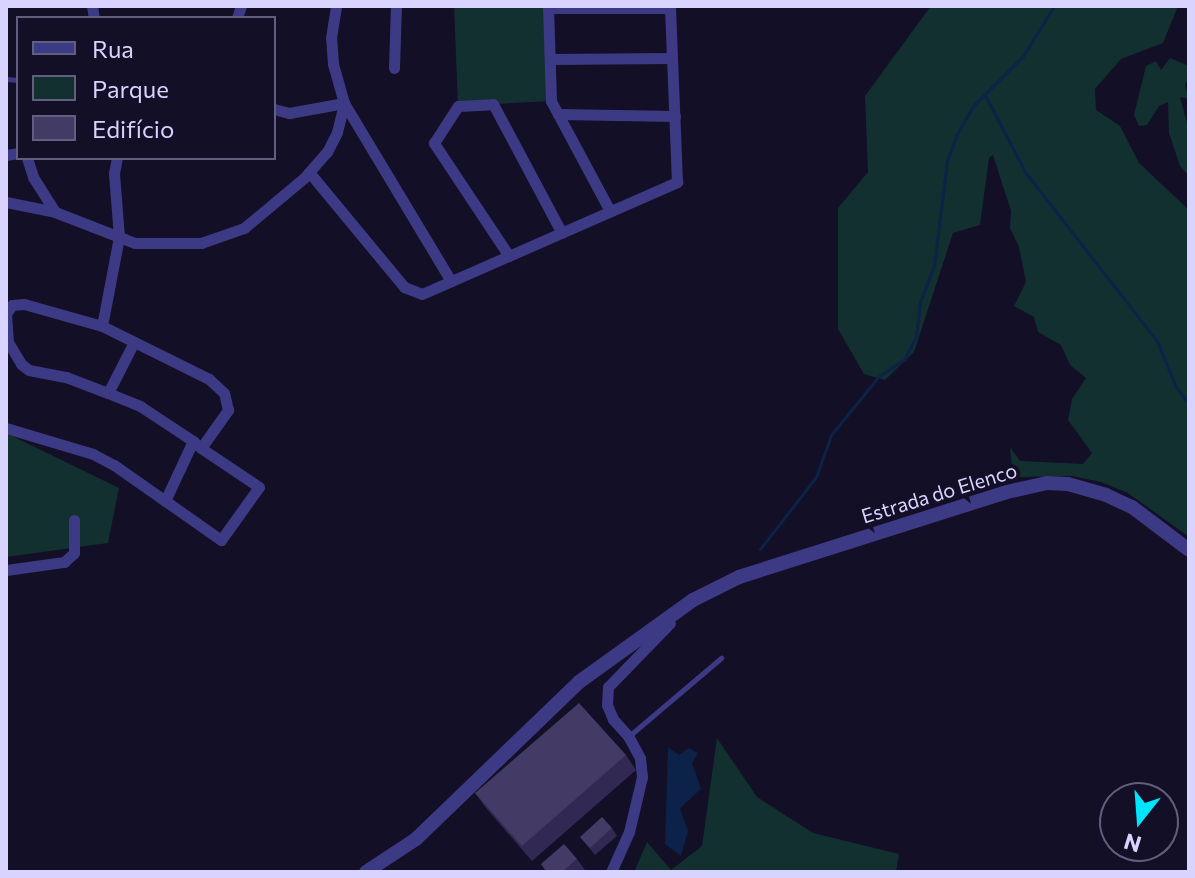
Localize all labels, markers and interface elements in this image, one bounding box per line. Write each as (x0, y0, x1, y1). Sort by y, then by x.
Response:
legend (16, 16, 276, 160)
text: Rua (92, 34, 134, 63)
text: Parque (92, 74, 169, 103)
text: Edifício (92, 114, 174, 143)
street label: Estrada do Elenco (858, 458, 1020, 528)
north arrow (1099, 782, 1179, 862)
text: N (1121, 828, 1144, 859)

